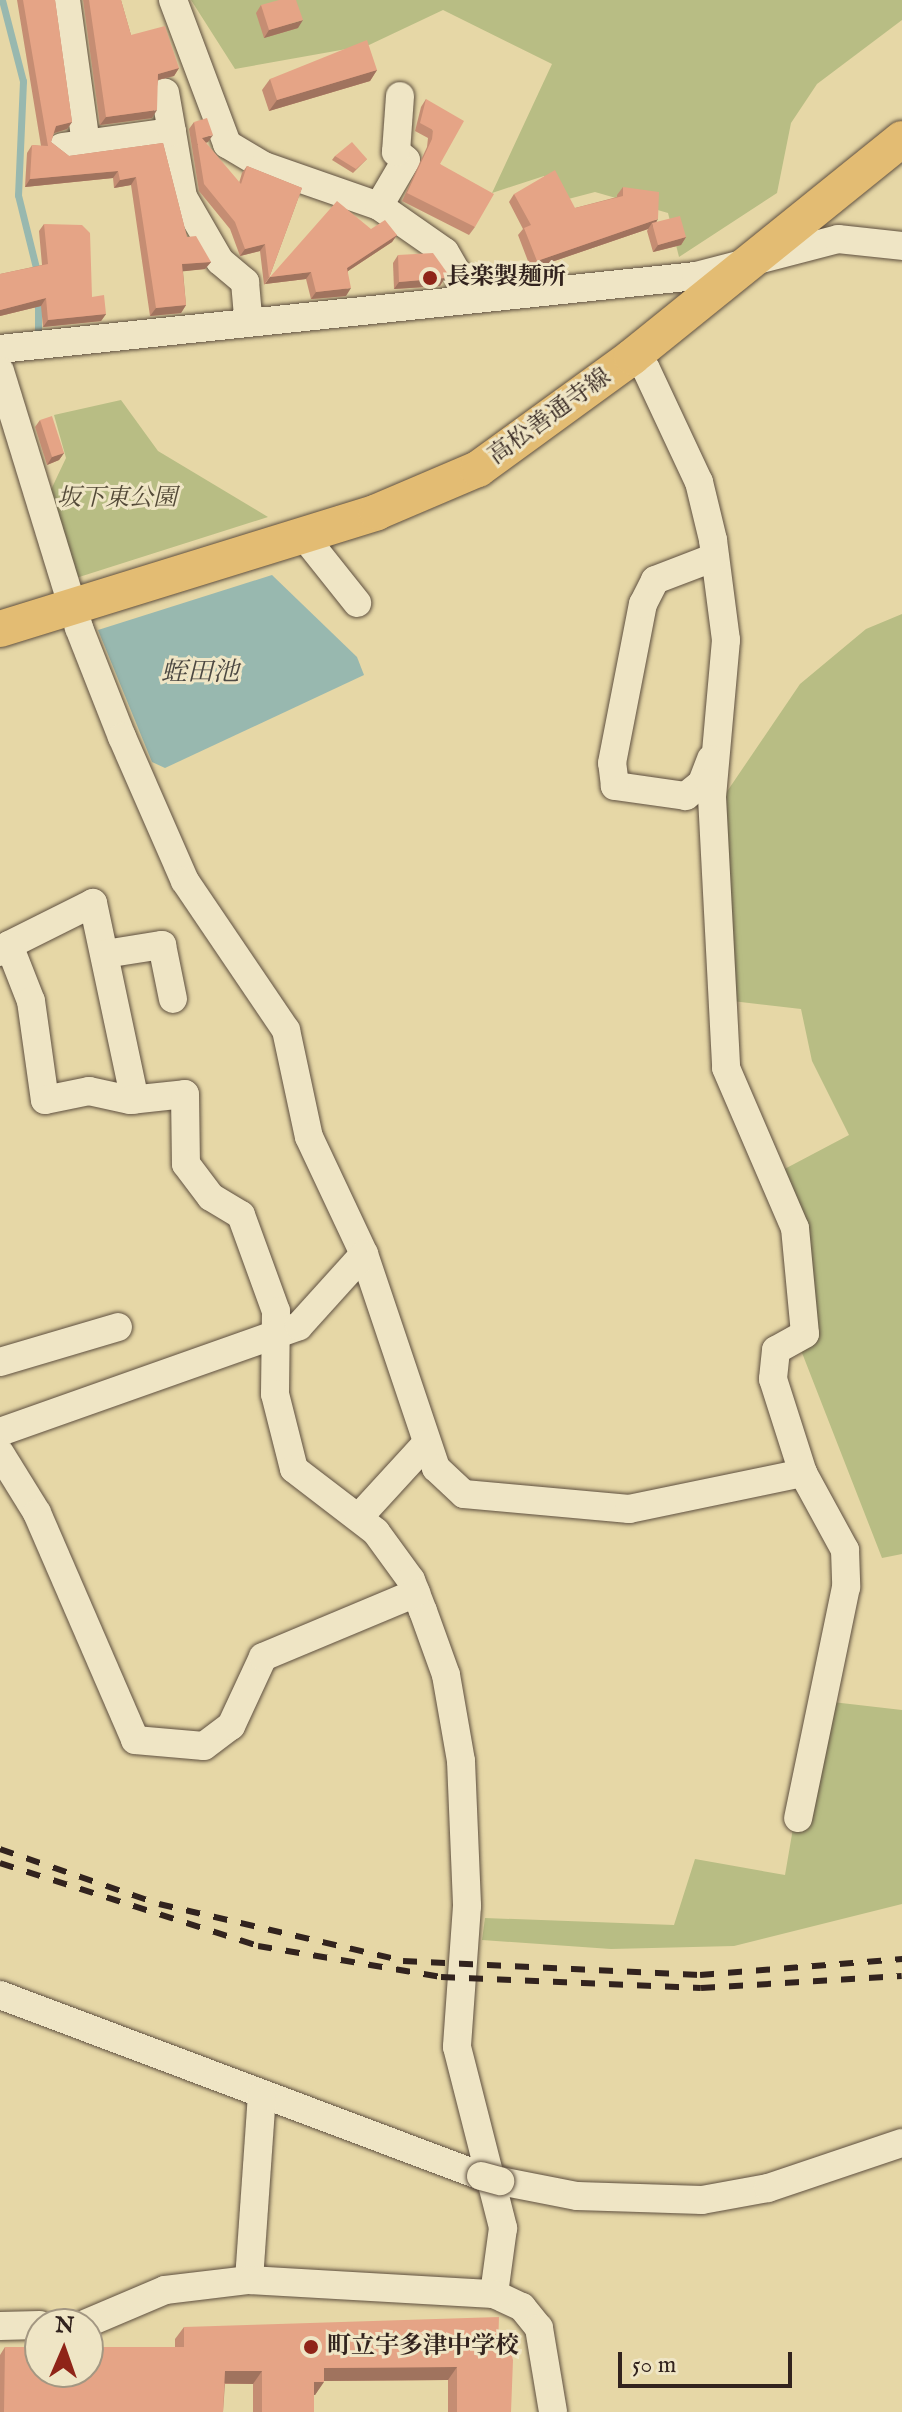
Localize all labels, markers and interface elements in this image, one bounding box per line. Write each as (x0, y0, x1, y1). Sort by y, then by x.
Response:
place label: 長楽製麺所 (446, 264, 566, 292)
marker: 長楽製麺所 (421, 269, 439, 287)
street label: 高松善通寺線 (483, 363, 617, 471)
park label: 坂下東公園 (57, 485, 177, 513)
water label: 蛭田池 (161, 657, 239, 689)
north arrow (24, 2308, 104, 2388)
text: N (55, 2312, 75, 2340)
place label: 町立宇多津中学校 (327, 2333, 519, 2361)
scale bar (622, 2336, 796, 2386)
marker: 町立宇多津中学校 (302, 2338, 320, 2356)
text: 50 m (632, 2350, 676, 2381)

